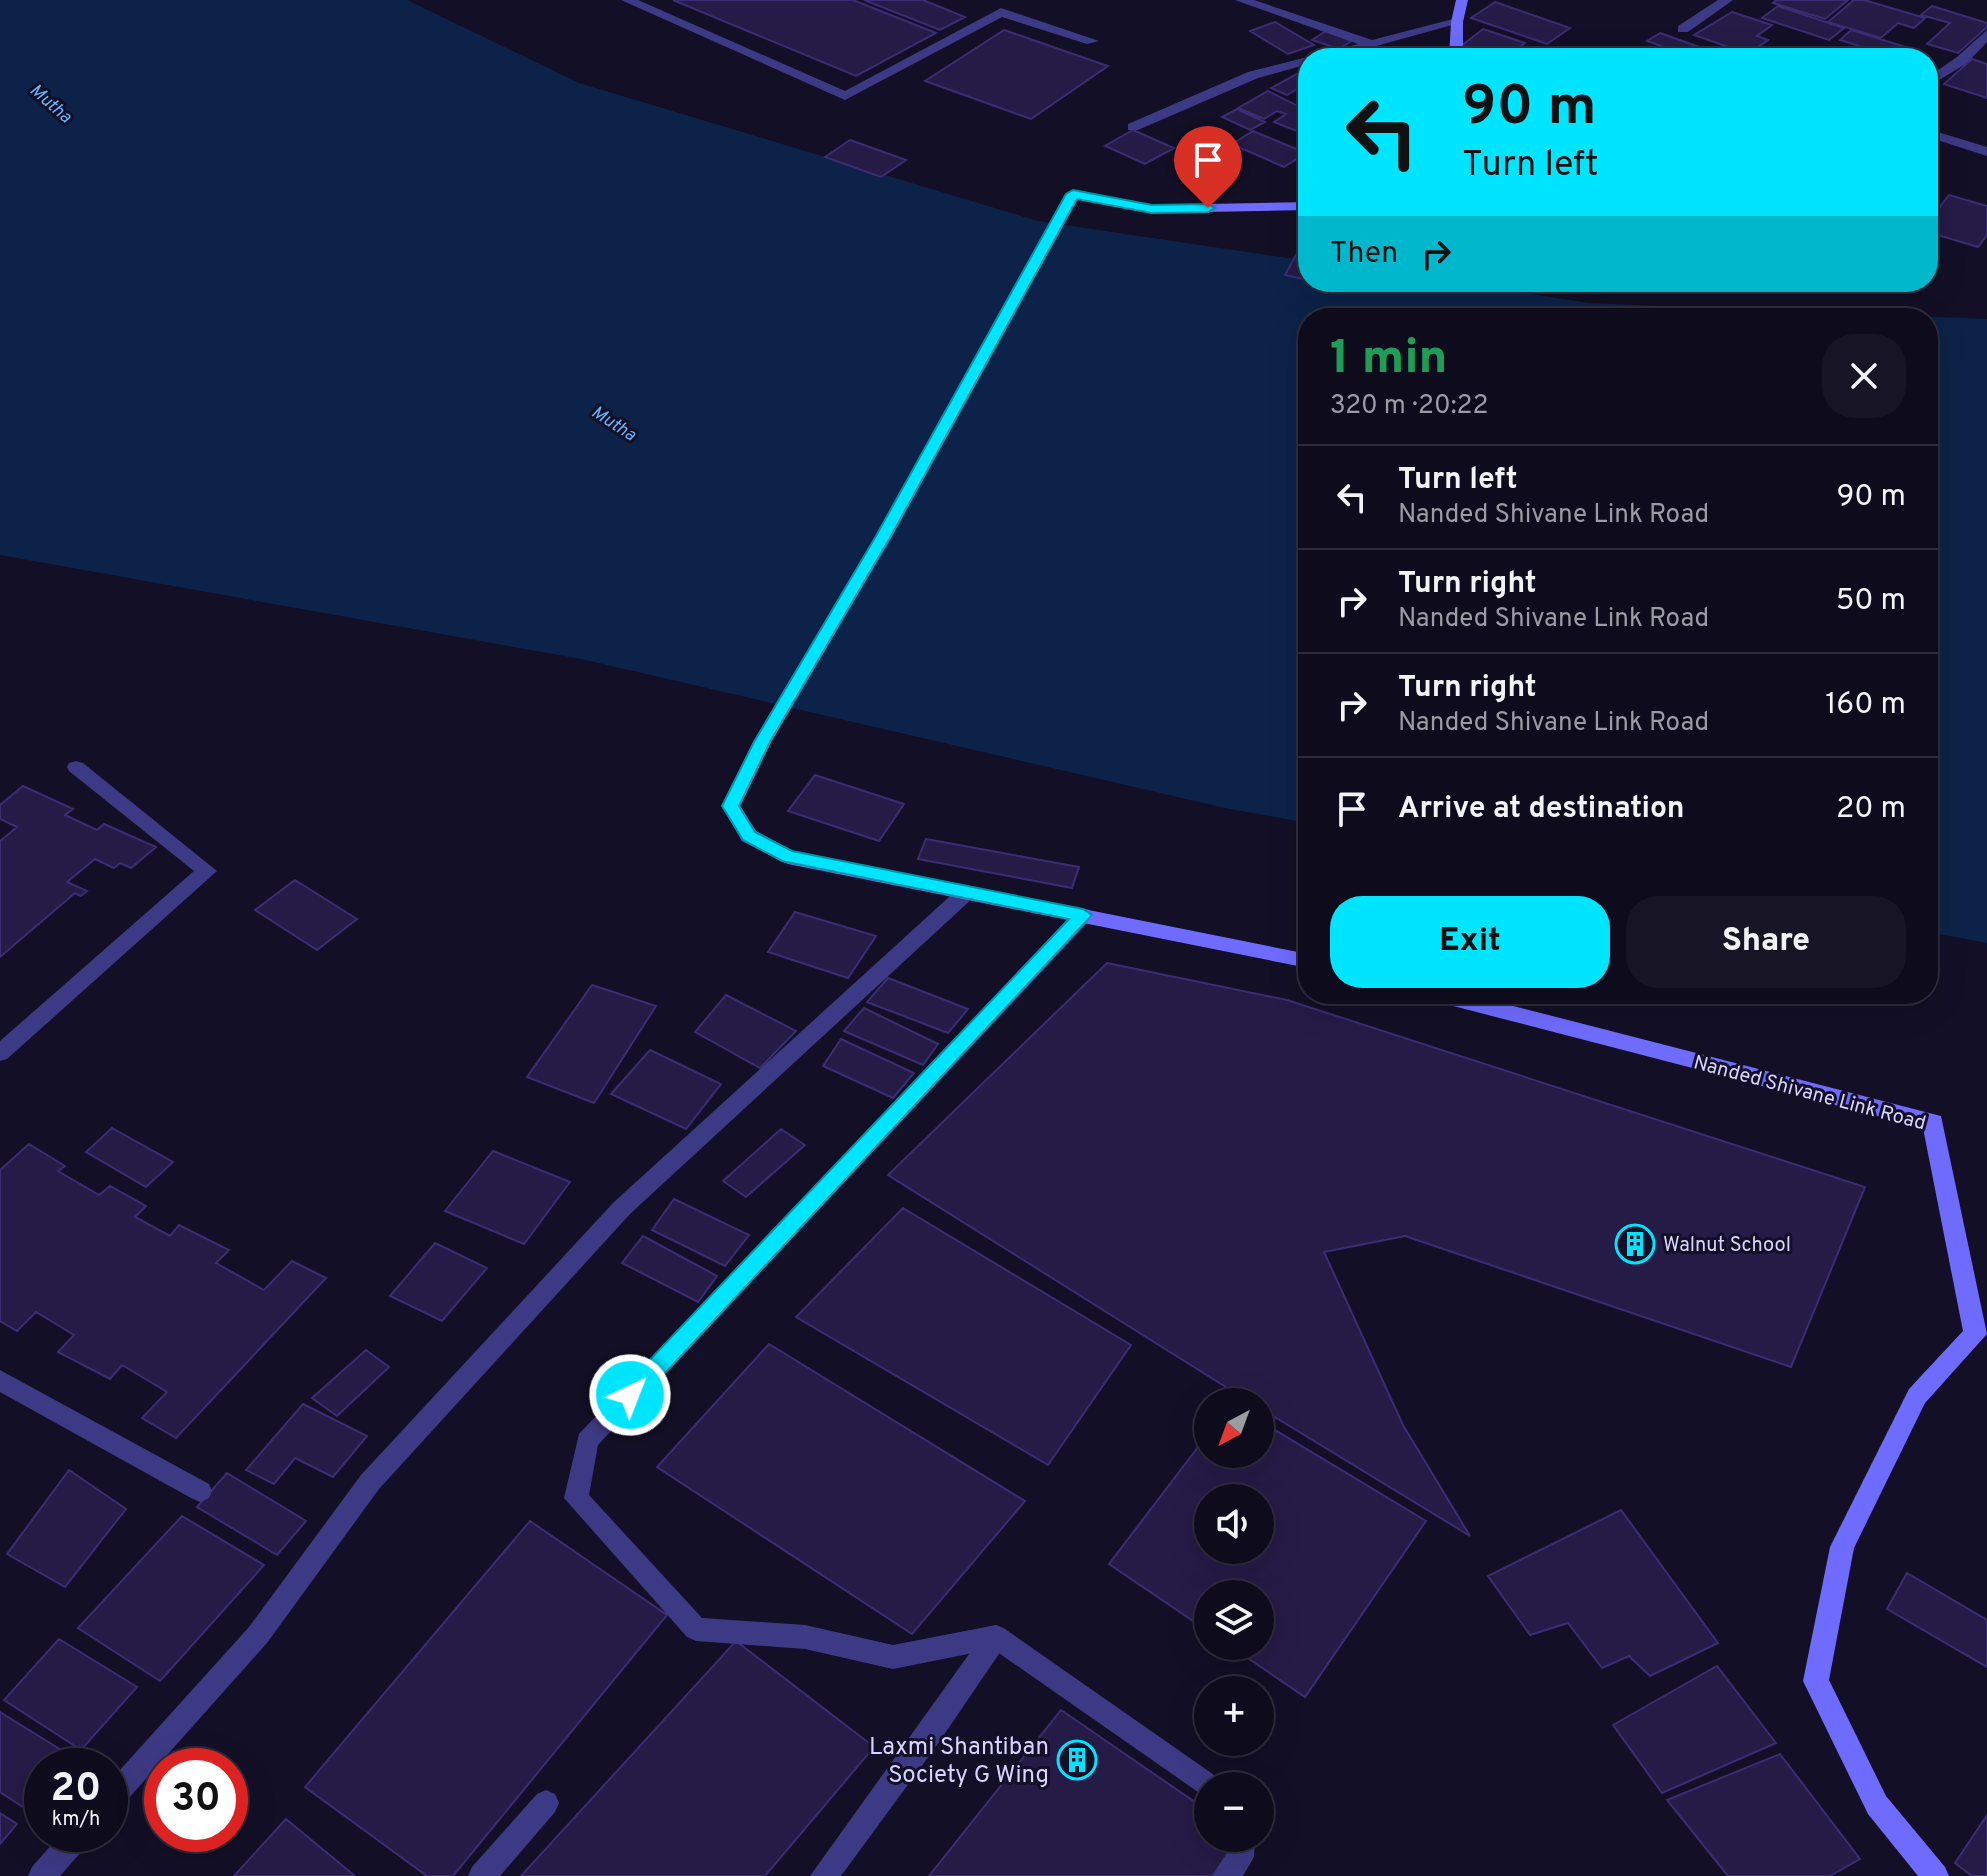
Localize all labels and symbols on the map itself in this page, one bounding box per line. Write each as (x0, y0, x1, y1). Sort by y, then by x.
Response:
water label: Mutha (24, 79, 76, 129)
pin (1174, 126, 1242, 208)
water label: Mutha (586, 401, 640, 448)
street label: Nanded Shivane Link Road (1691, 1050, 1928, 1137)
building icon: Walnut School (1614, 1223, 1656, 1265)
place label: Walnut School (1663, 1233, 1791, 1259)
position arrow (588, 1353, 672, 1437)
north arrow (1194, 1388, 1274, 1468)
place label: Laxmi Shantiban Society G Wing (869, 1733, 1049, 1791)
building icon: Laxmi Shantiban Society G Wing (1056, 1739, 1098, 1781)
speed limit sign: 30 (144, 1748, 248, 1852)

